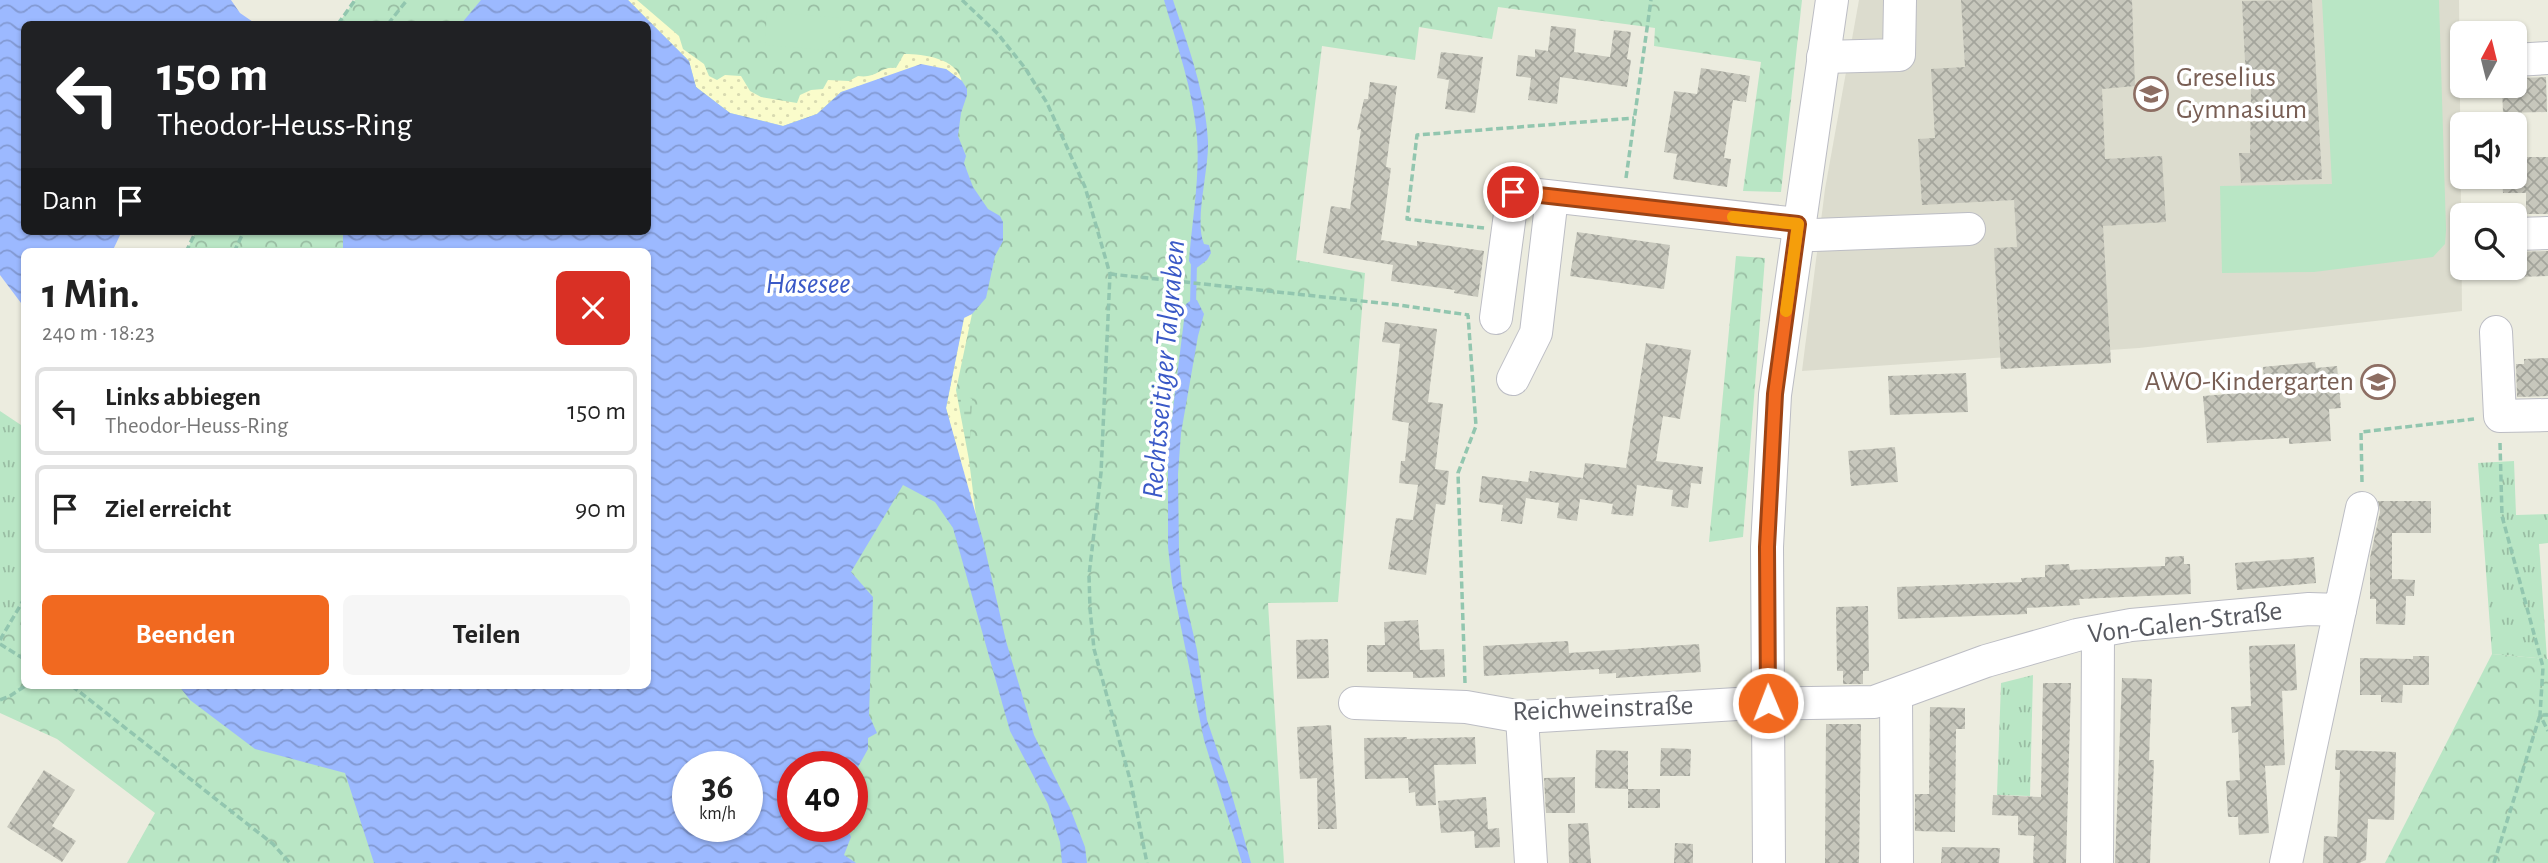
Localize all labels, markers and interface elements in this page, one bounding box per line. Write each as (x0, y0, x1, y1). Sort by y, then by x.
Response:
north arrow (2450, 21, 2527, 98)
map controls (2450, 21, 2527, 280)
icon: left (42, 49, 133, 140)
text: 150 m (157, 51, 268, 100)
place label: Greselius Gymnasium (2176, 64, 2307, 124)
school or university icon: Greselius Gymnasium (2132, 75, 2170, 113)
text: Theodor-Heuss-Ring (157, 109, 412, 141)
button: sound (2450, 112, 2527, 189)
pin (1483, 162, 1543, 222)
icon: arrive (1494, 173, 1532, 211)
icon: arrive (111, 182, 149, 220)
text: Dann (42, 188, 97, 214)
button: search (2450, 203, 2527, 280)
water label: Rechtsseitiger Talgraben (1138, 238, 1190, 500)
water label: Hasesee (765, 269, 851, 299)
button: close (556, 271, 630, 345)
text: 1 Min. (42, 273, 140, 315)
text: 240 m · 18:23 (42, 322, 155, 345)
school or university icon: AWO-Kindergarten (2359, 363, 2397, 401)
place label: AWO-Kindergarten (2144, 368, 2354, 396)
text: Links abbiegen (105, 384, 261, 410)
icon: left (46, 392, 84, 430)
text: 150 m (567, 398, 626, 424)
text: Theodor-Heuss-Ring (105, 415, 288, 438)
icon: arrive (46, 490, 84, 528)
text: Ziel erreicht (105, 496, 231, 522)
text: 90 m (575, 496, 626, 522)
button: Beenden (42, 595, 329, 675)
button: Teilen (343, 595, 630, 675)
street label: Von-Galen-Straße (2086, 597, 2284, 649)
position arrow (1731, 666, 1805, 740)
street label: Reichweinstraße (1512, 692, 1694, 726)
speed limit sign: 40 (777, 751, 868, 842)
text: 36 (701, 770, 733, 805)
text: km/h (699, 805, 736, 823)

